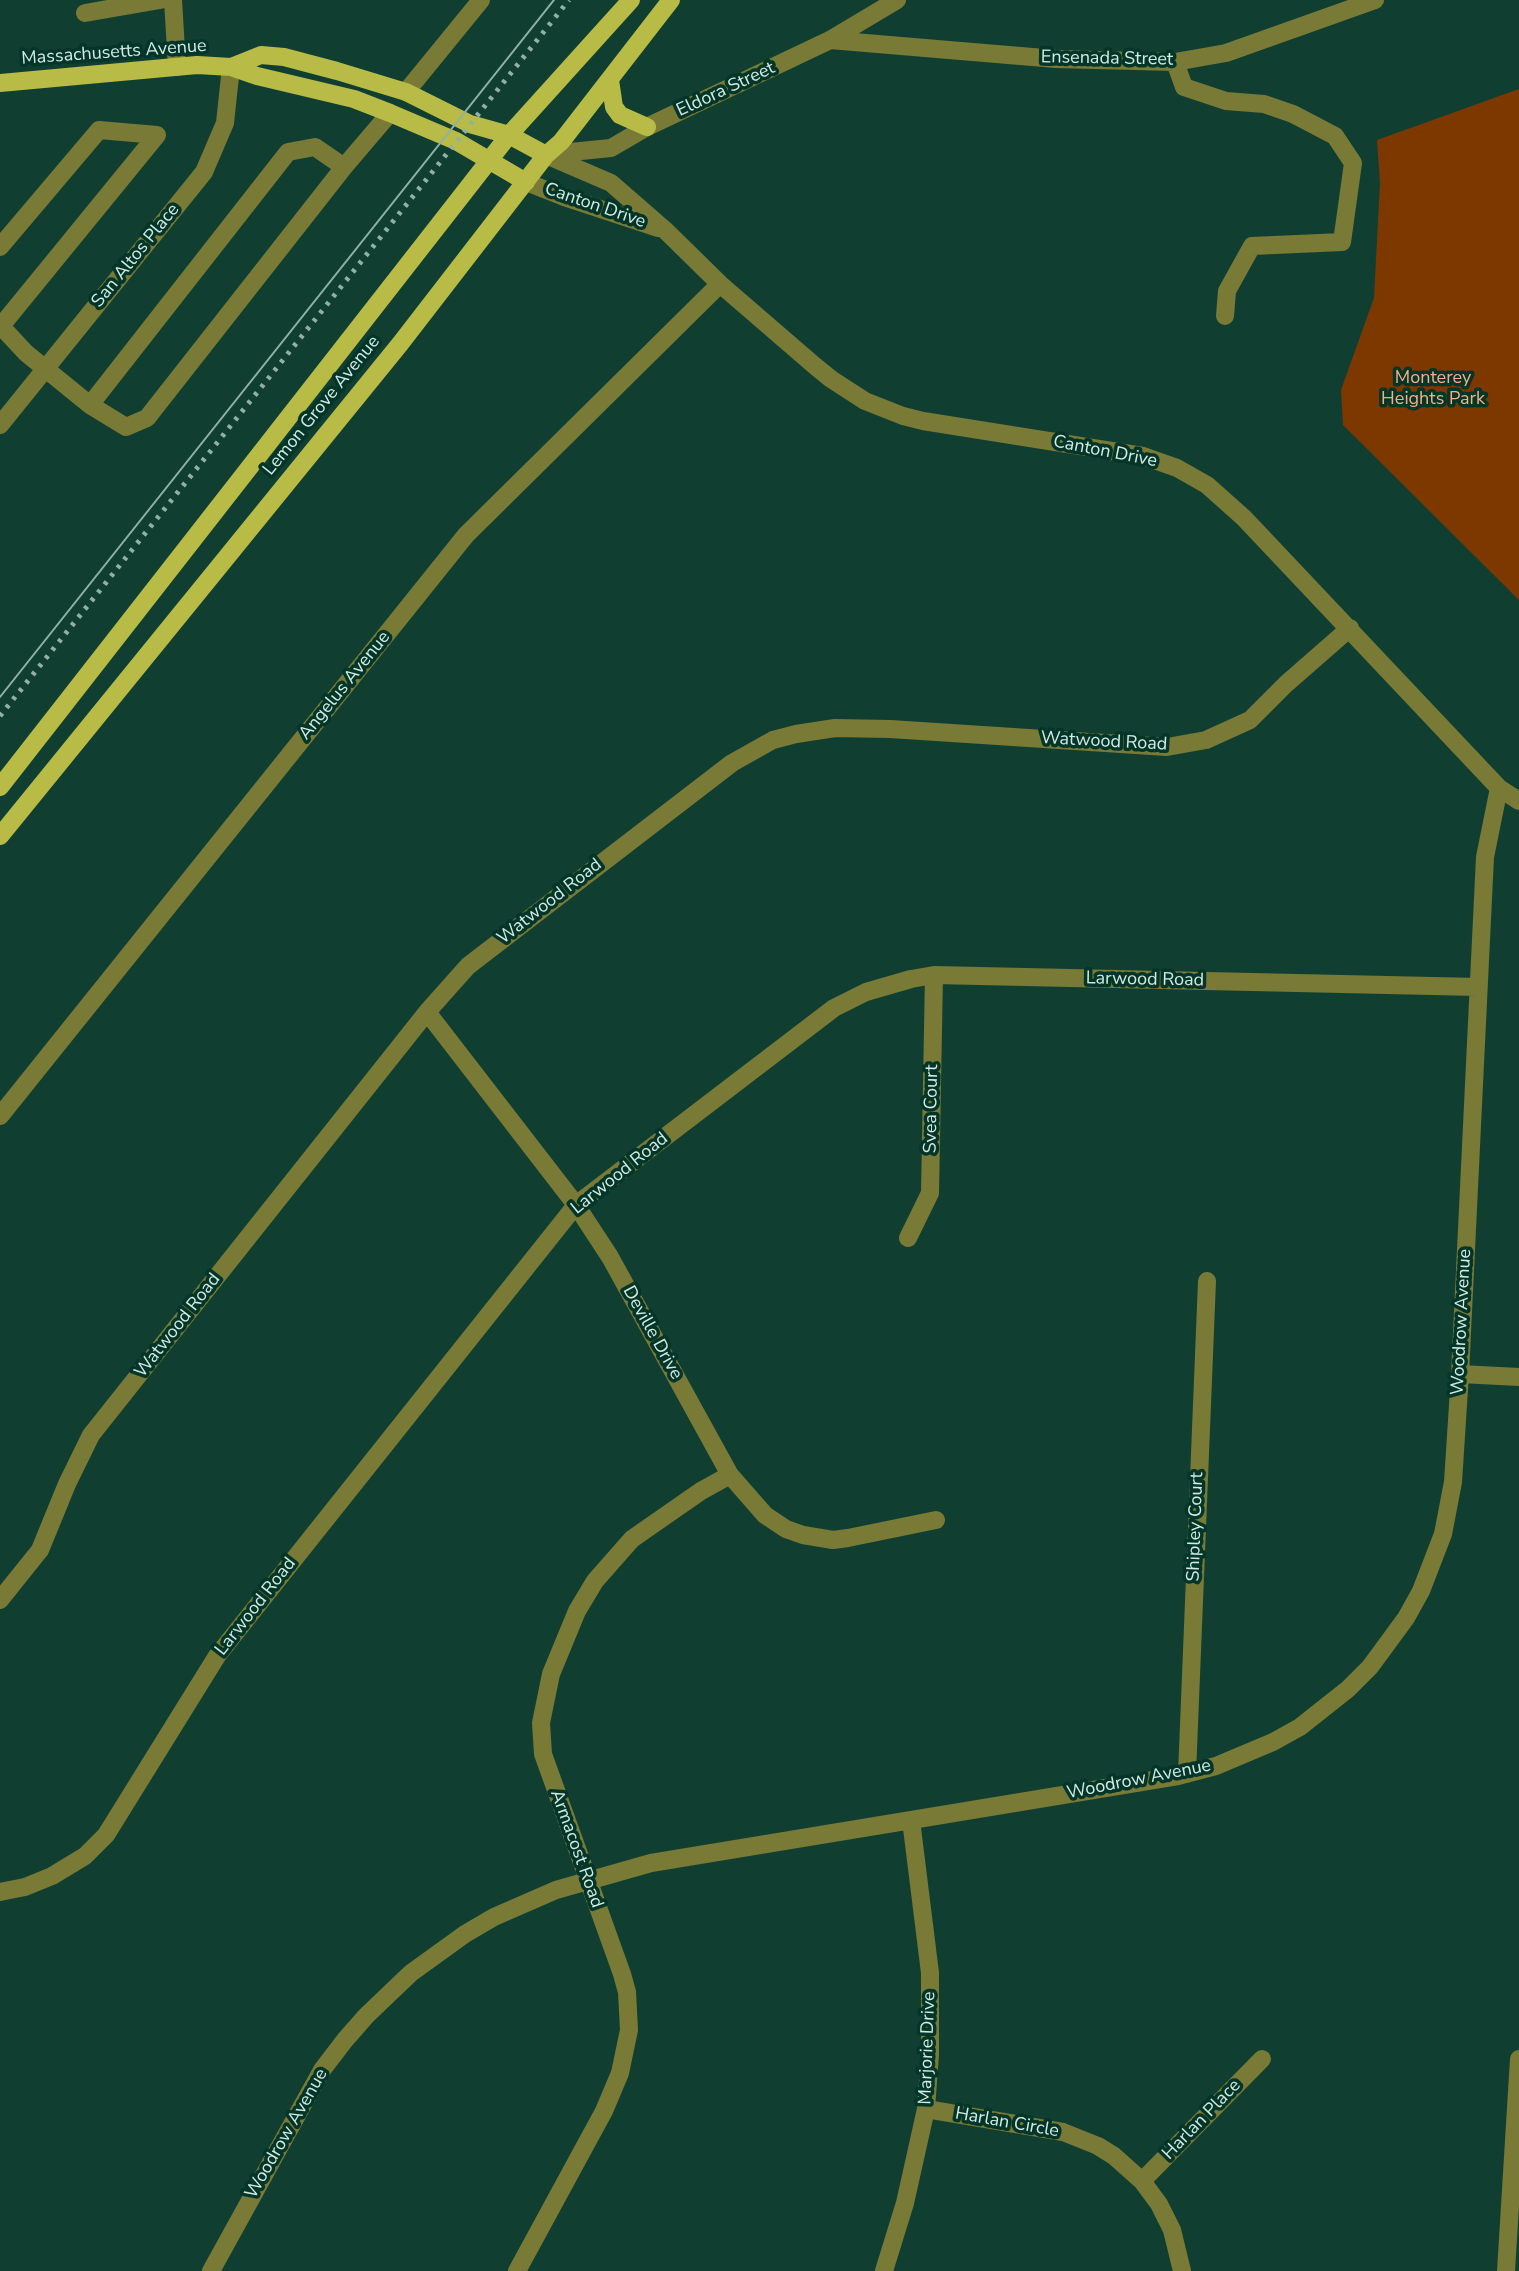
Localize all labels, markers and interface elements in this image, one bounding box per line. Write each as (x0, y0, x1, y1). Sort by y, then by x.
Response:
street label: Massachusetts Avenue (21, 36, 207, 70)
street label: Ensenada Street (1041, 47, 1173, 71)
street label: Eldora Street (673, 58, 779, 122)
street label: Canton Drive (542, 179, 648, 233)
street label: San Altos Place (88, 200, 184, 312)
street label: Lemon Grove Avenue (259, 332, 385, 480)
park label: Monterey Heights Park (1381, 368, 1485, 410)
street label: Canton Drive (1051, 431, 1159, 473)
street label: Angelus Avenue (295, 627, 395, 745)
street label: Watwood Road (1040, 728, 1168, 756)
street label: Watwood Road (493, 854, 607, 950)
street label: Larwood Road (1086, 968, 1204, 992)
street label: Svea Court (920, 1064, 944, 1154)
street label: Larwood Road (567, 1128, 673, 1220)
street label: Woodrow Avenue (1447, 1248, 1477, 1396)
street label: Watwood Road (130, 1269, 226, 1383)
street label: Deville Drive (617, 1282, 687, 1384)
street label: Shipley Court (1183, 1472, 1209, 1582)
street label: Larwood Road (211, 1554, 301, 1660)
street label: Woodrow Avenue (1065, 1755, 1213, 1805)
street label: Armacost Road (545, 1787, 607, 1911)
street label: Marjorie Drive (915, 1991, 941, 2105)
street label: Woodrow Avenue (241, 2065, 333, 2203)
street label: Harlan Place (1158, 2075, 1246, 2165)
street label: Harlan Circle (953, 2103, 1061, 2143)

